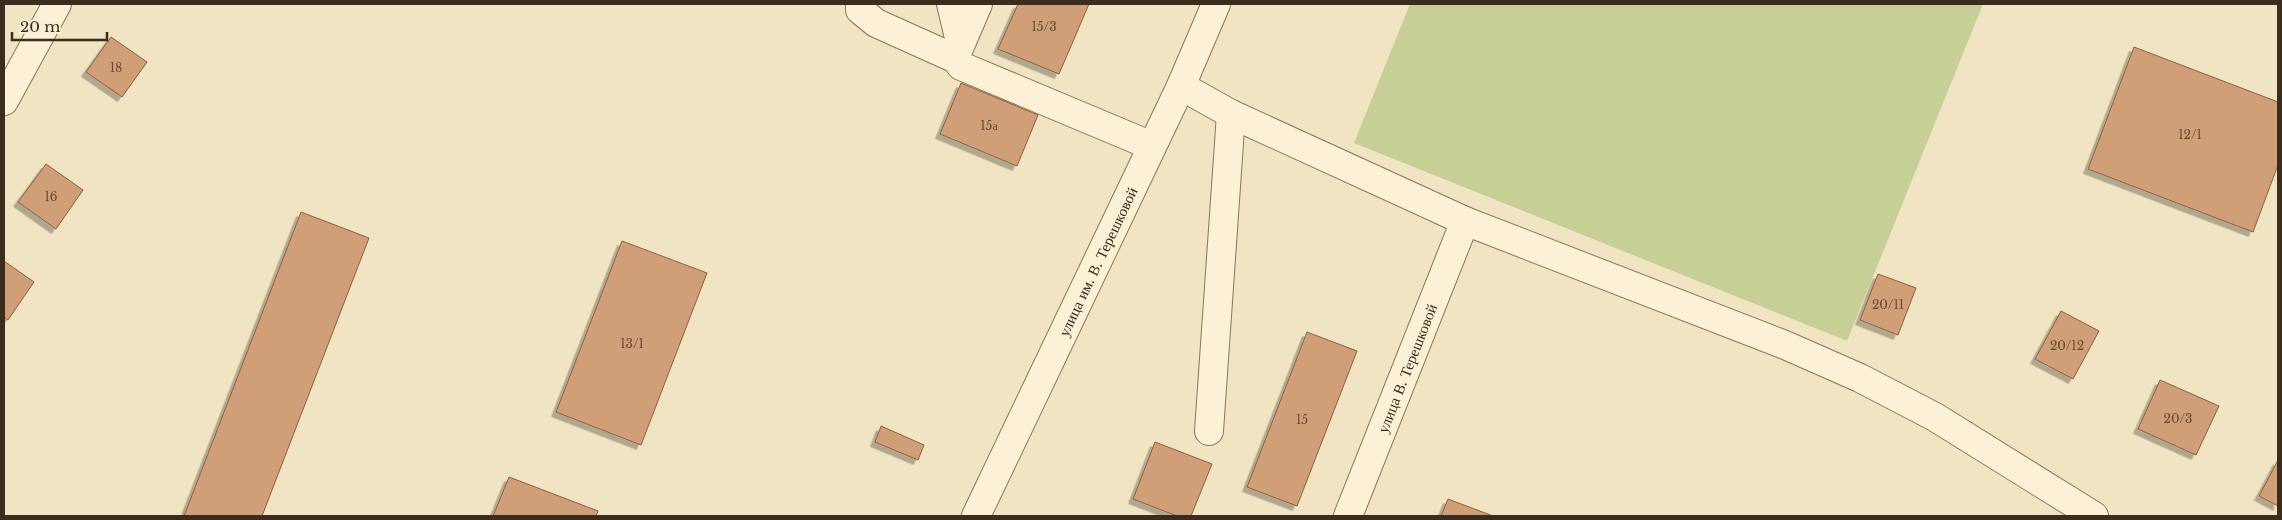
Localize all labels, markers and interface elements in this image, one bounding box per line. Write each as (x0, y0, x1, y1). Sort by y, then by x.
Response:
scale bar (12, 10, 108, 42)
text: 20 m (20, 17, 60, 36)
house number: 15/3 (1031, 19, 1057, 34)
house number: 18 (110, 60, 122, 75)
house number: 15а (980, 118, 998, 133)
house number: 12/1 (2178, 127, 2202, 142)
street label: улица им. В. Терешковой (1054, 184, 1141, 339)
house number: 16 (44, 189, 58, 204)
house number: 20/11 (1872, 297, 1904, 312)
street label: улица В. Терешковой (1372, 301, 1441, 435)
house number: 13/1 (620, 336, 644, 351)
house number: 20/12 (2050, 338, 2084, 353)
house number: 20/3 (2164, 411, 2192, 426)
house number: 15 (1296, 412, 1308, 427)

